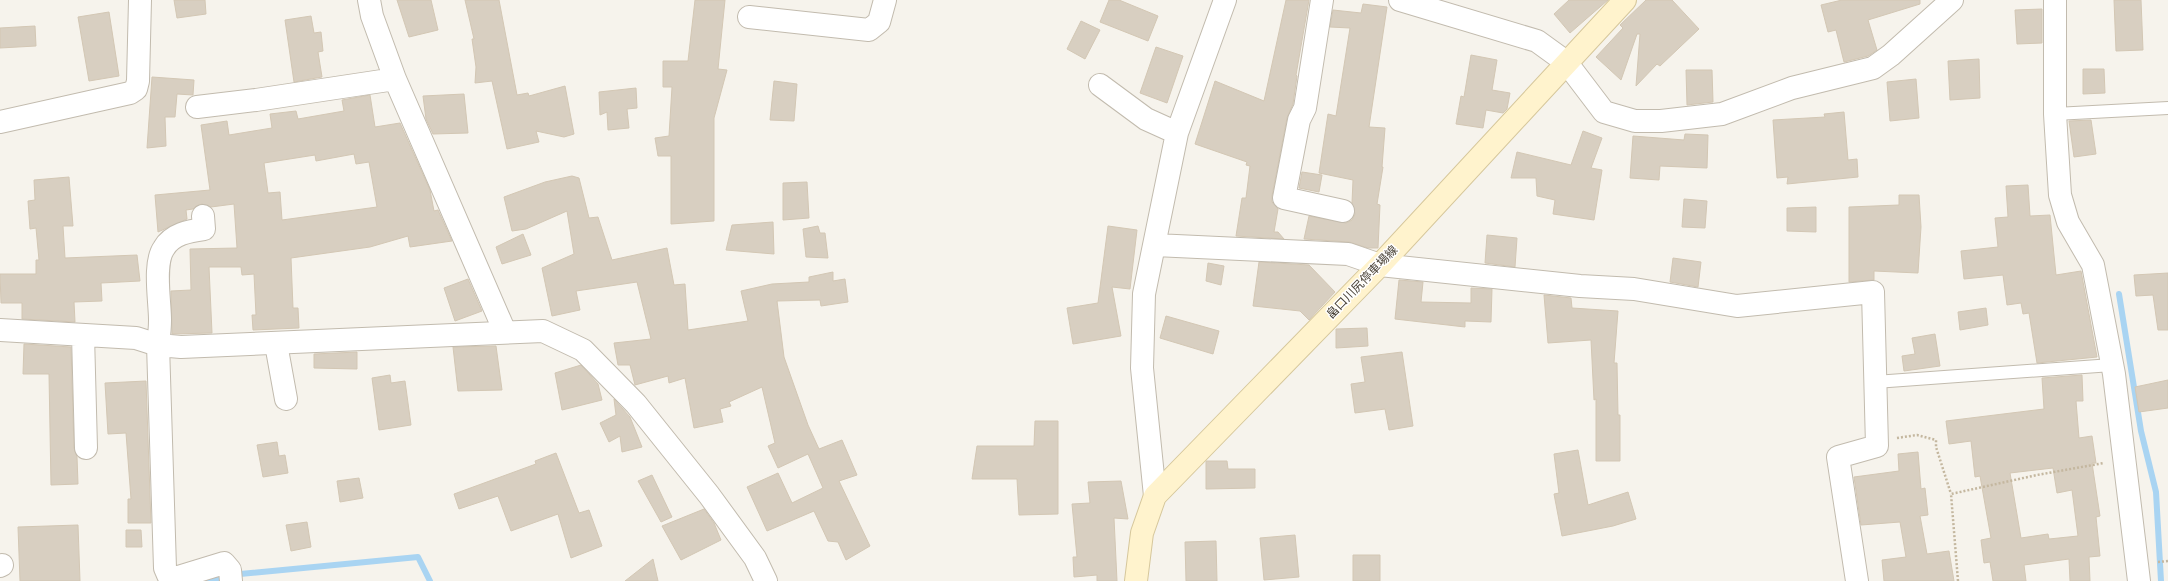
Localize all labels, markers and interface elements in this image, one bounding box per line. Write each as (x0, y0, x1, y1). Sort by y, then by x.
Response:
street label: 畠口川尻停車場線 (1324, 243, 1400, 321)

